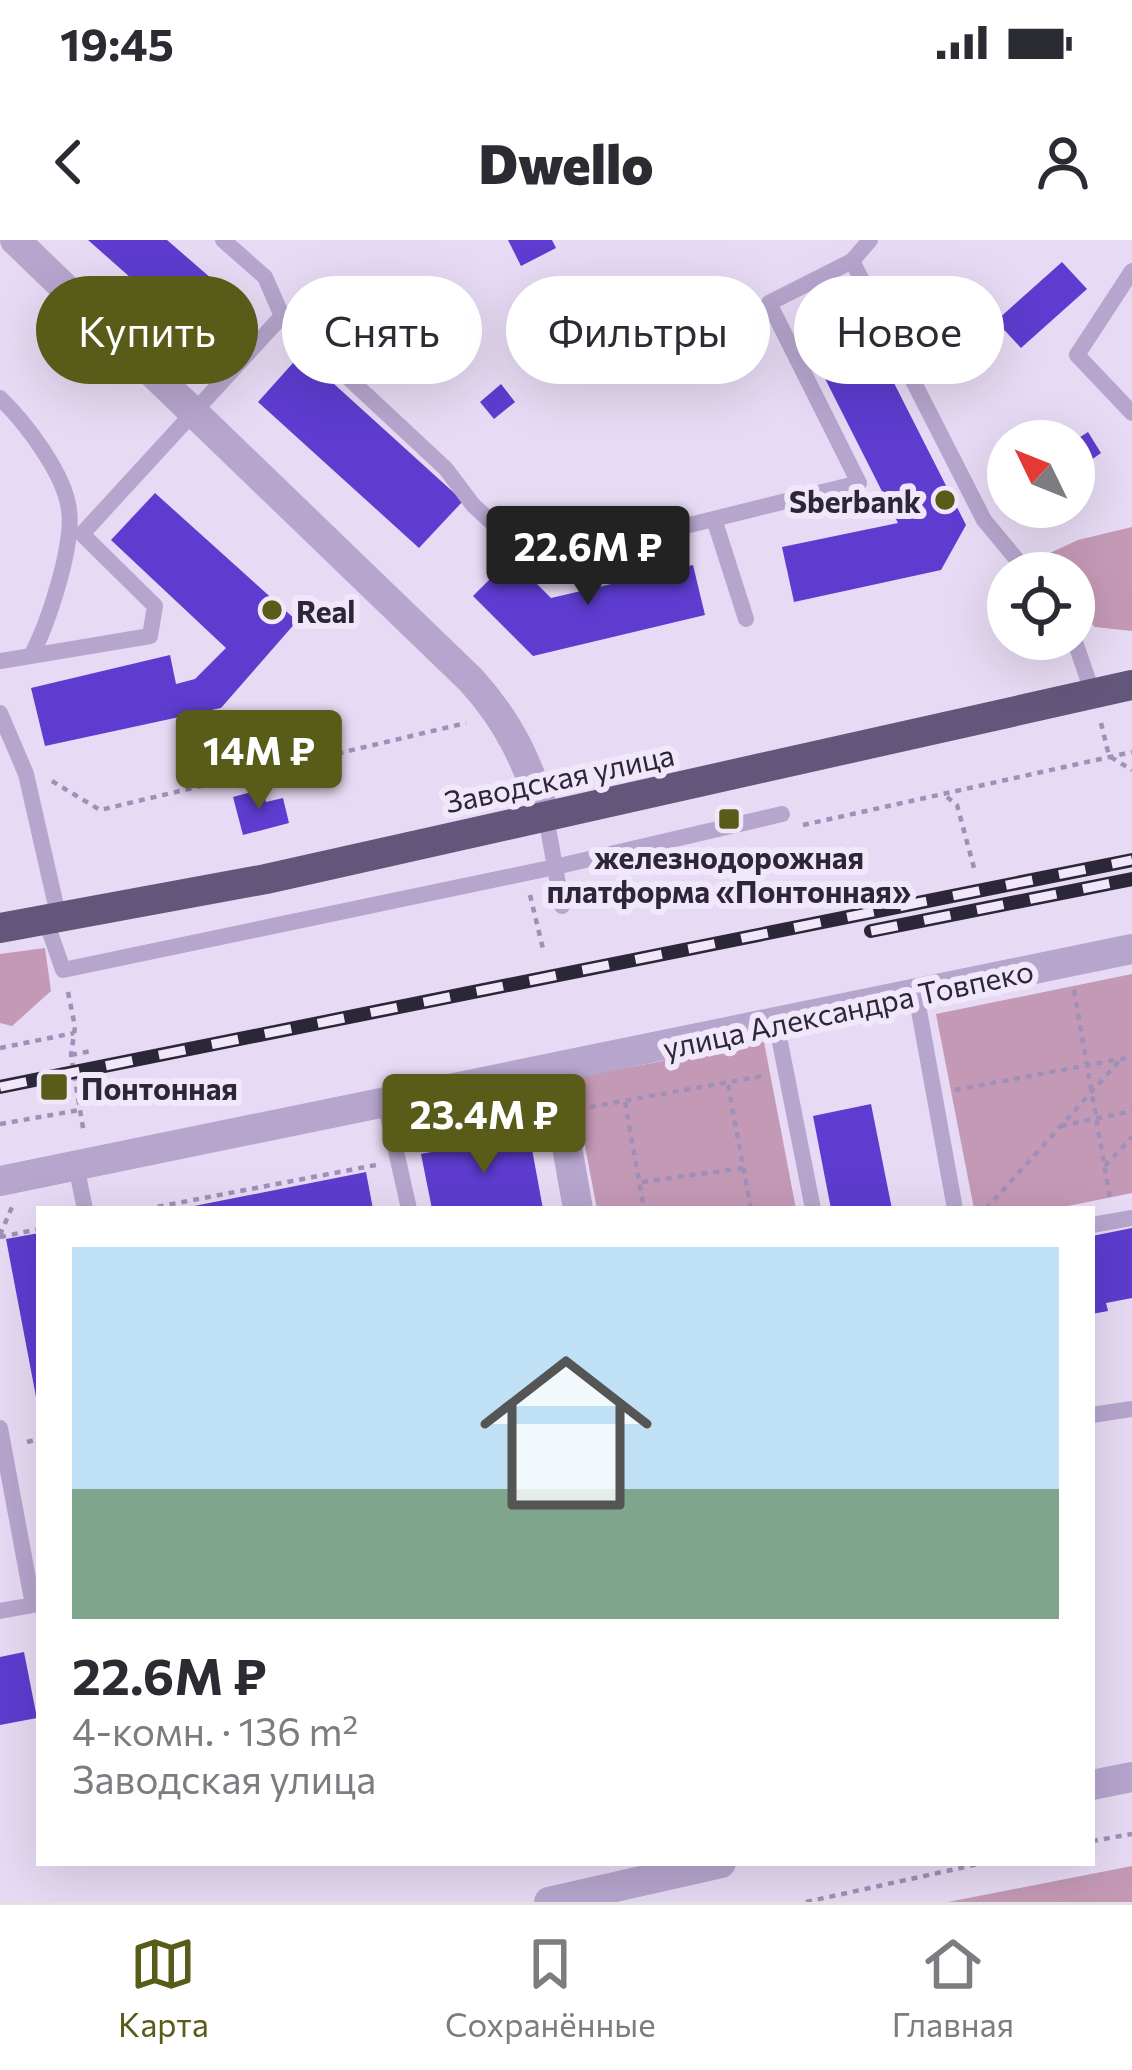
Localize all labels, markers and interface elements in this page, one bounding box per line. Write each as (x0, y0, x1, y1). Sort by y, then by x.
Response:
text: 19:45 (60, 15, 174, 70)
icon: back (36, 129, 102, 195)
text: Dwello (478, 129, 654, 195)
icon: person (1030, 129, 1096, 195)
chip: Купить (36, 276, 258, 384)
chip: Снять (282, 276, 482, 384)
chip: Фильтры (506, 276, 770, 384)
chip: Новое (794, 276, 1004, 384)
north arrow (987, 420, 1095, 528)
map controls (987, 420, 1095, 660)
place label: Sberbank (789, 482, 921, 519)
marker: Sberbank (932, 487, 958, 513)
pin: 22.6M ₽ (477, 506, 699, 608)
text: 22.6M ₽ (514, 521, 662, 569)
button: locate (987, 552, 1095, 660)
place label: Real (296, 592, 355, 629)
marker: Real (259, 597, 285, 623)
pin: 14M ₽ (175, 710, 343, 812)
text: 14M ₽ (203, 725, 315, 773)
street label: Заводская улица (441, 735, 677, 819)
marker: железнодорожная платформа «Понтонная» (716, 806, 742, 832)
place label: железнодорожная платформа «Понтонная» (547, 838, 911, 909)
street label: улица Александра Товпеко (659, 951, 1037, 1065)
place label: Понтонная (81, 1069, 238, 1106)
marker: Понтонная (38, 1071, 70, 1103)
pin: 23.4M ₽ (373, 1074, 595, 1176)
text: 23.4M ₽ (409, 1089, 559, 1137)
icon: home (458, 1325, 674, 1541)
text: 22.6M ₽ (72, 1643, 267, 1706)
text: 4-комн. · 136 m² (72, 1706, 358, 1754)
text: Заводская улица (72, 1754, 376, 1802)
tab: Карта (118, 1931, 209, 2044)
tab: Сохранённые (445, 1931, 656, 2044)
tab: Главная (892, 1931, 1014, 2044)

